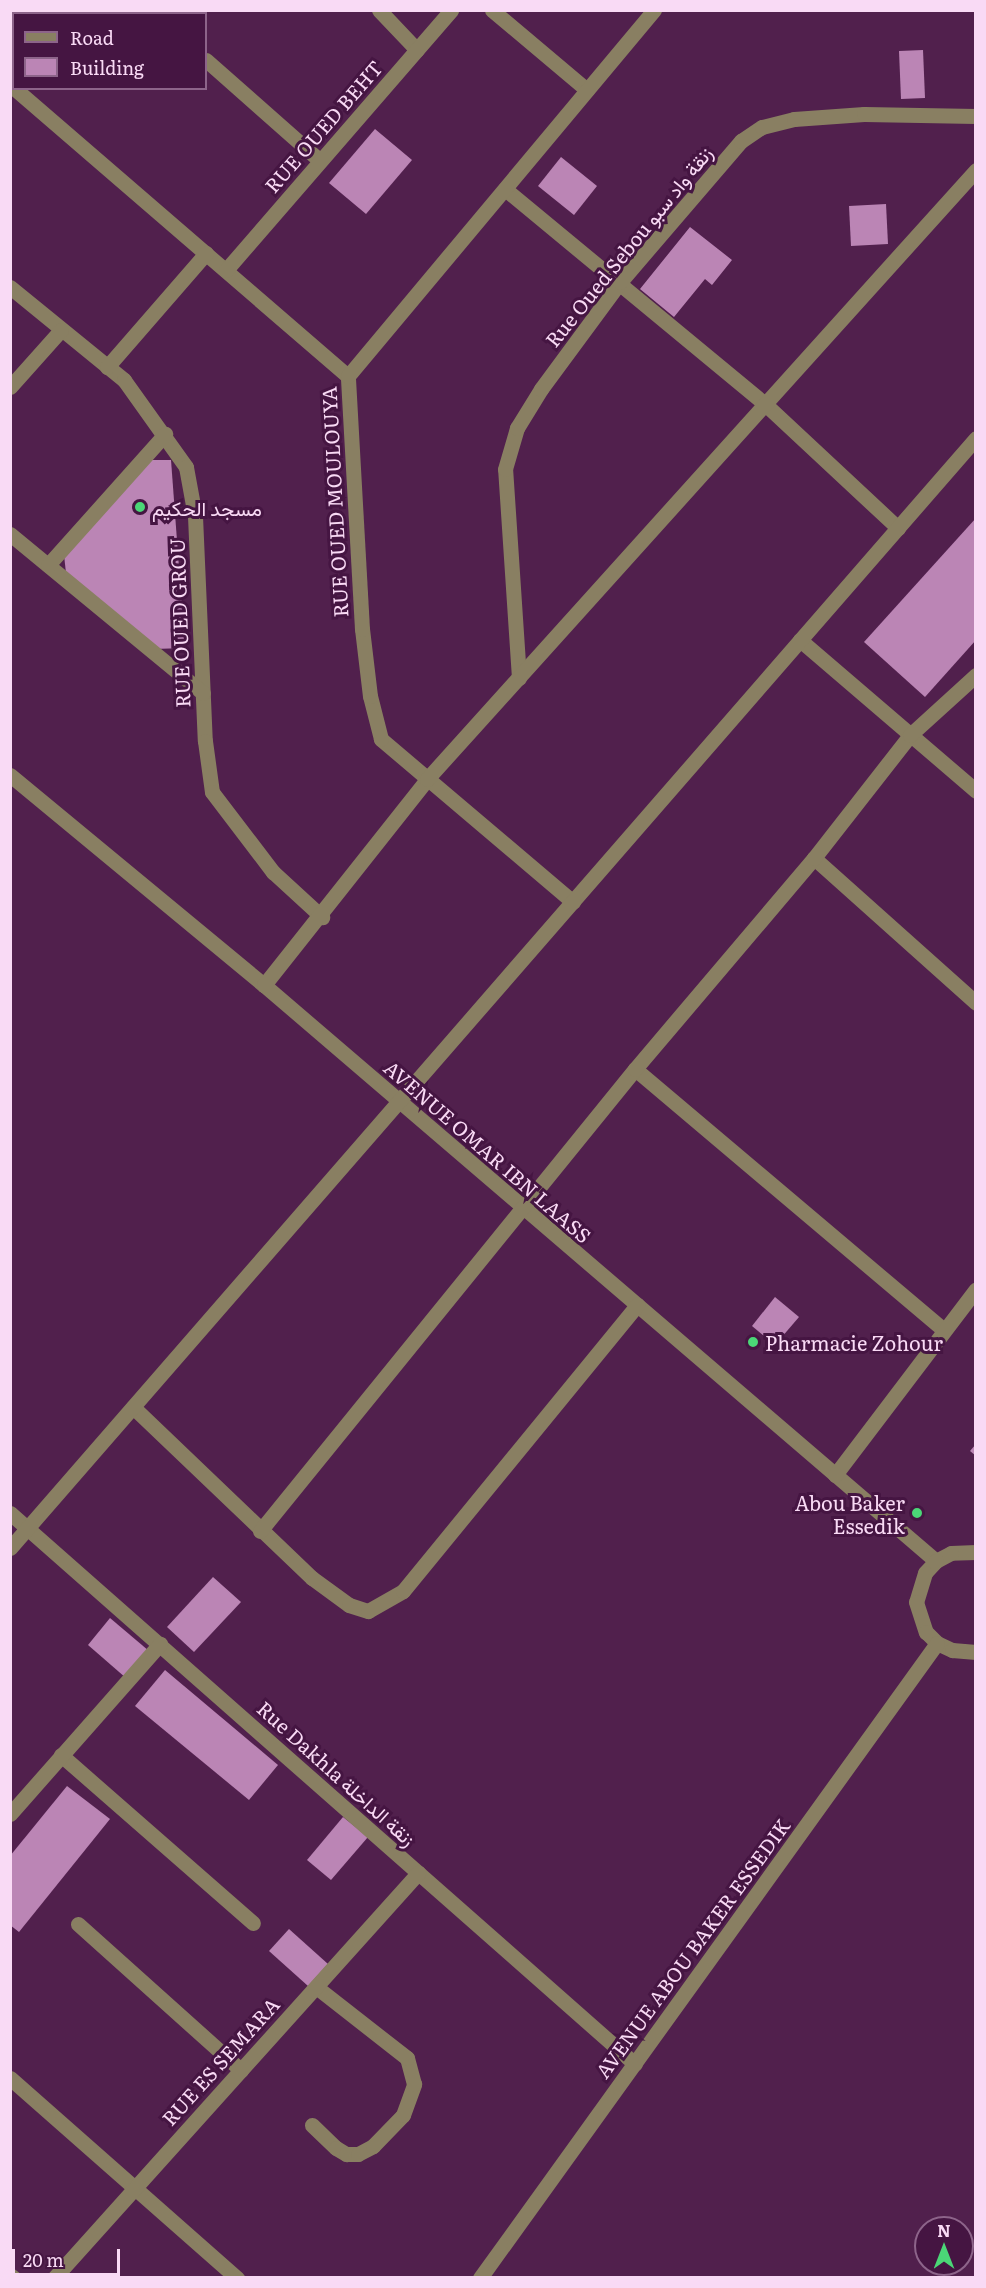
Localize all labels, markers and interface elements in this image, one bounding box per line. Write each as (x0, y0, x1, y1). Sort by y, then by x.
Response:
legend (12, 12, 207, 90)
text: Road (70, 24, 114, 51)
text: Building (70, 54, 144, 81)
street label: RUE OUED BEHT (259, 55, 387, 197)
street label: Rue Oued Sebou زنقة واد سبو (540, 141, 716, 351)
street label: RUE OUED MOULOUYA (316, 386, 352, 618)
place label: مسجد الحكيم (152, 495, 262, 519)
marker: مسجد الحكيم (133, 500, 147, 514)
street label: RUE OUED GROU (164, 538, 194, 708)
street label: AVENUE OMAR IBN LAASS (380, 1055, 596, 1247)
place label: Pharmacie Zohour (765, 1330, 943, 1354)
marker: Pharmacie Zohour (746, 1335, 760, 1349)
place label: Abou Baker Essedik (795, 1490, 905, 1537)
marker: Abou Baker Essedik (910, 1506, 924, 1520)
street label: Rue Dakhla زنقة الداخلة (253, 1696, 421, 1850)
street label: AVENUE ABOU BAKER ESSEDIK (590, 1814, 794, 2082)
street label: RUE ES SEMARA (156, 1992, 284, 2130)
north arrow (914, 2216, 974, 2276)
text: N (937, 2218, 951, 2242)
scale bar (15, 2237, 123, 2275)
text: 20 m (23, 2246, 64, 2273)

